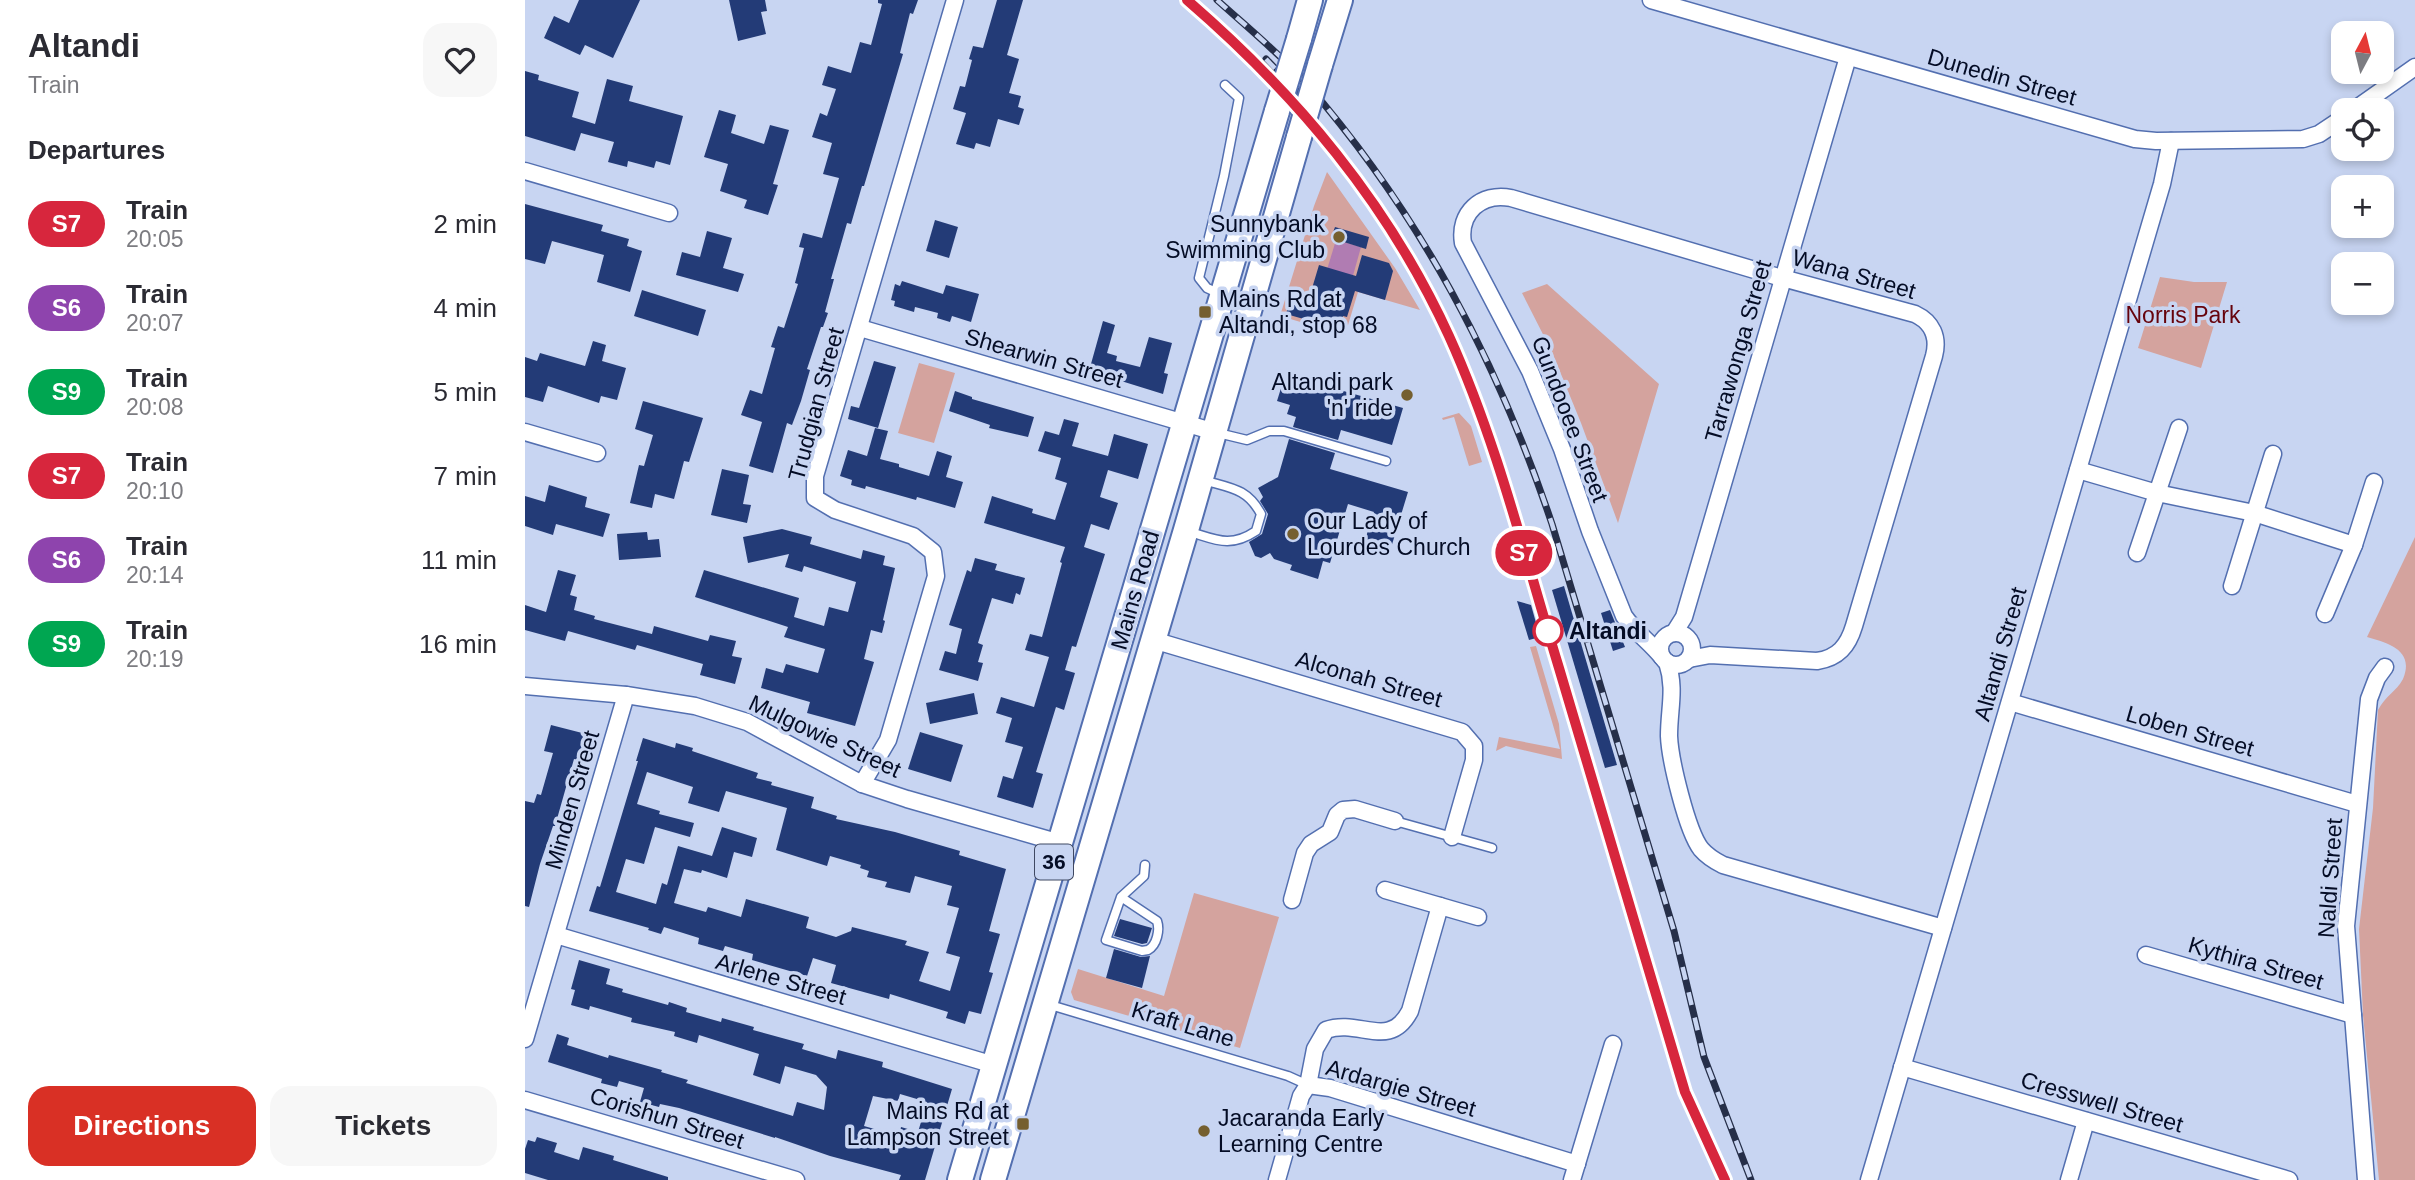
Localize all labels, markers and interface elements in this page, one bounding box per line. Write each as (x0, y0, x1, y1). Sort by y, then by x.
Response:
north arrow (2331, 21, 2394, 84)
map controls (2331, 21, 2394, 315)
button: heart (423, 23, 497, 97)
text: Altandi (28, 27, 140, 64)
street label: Dunedin Street (1925, 43, 2080, 111)
text: Train (28, 72, 80, 98)
button: locate (2331, 98, 2394, 161)
text: Departures (28, 135, 165, 165)
button: + (2331, 175, 2394, 238)
text: Train (126, 195, 188, 225)
text: 2 min (433, 209, 497, 239)
text: S7 (52, 210, 81, 237)
place label: Sunnybank Swimming Club (1165, 211, 1325, 263)
text: 20:05 (126, 226, 184, 252)
marker: Sunnybank Swimming Club (1331, 229, 1347, 245)
street label: Wana Street (1789, 244, 1919, 304)
button: − (2331, 252, 2394, 315)
street label: Tarrawonga Street (1700, 257, 1777, 445)
text: Train (126, 279, 188, 309)
place label: Mains Rd at Altandi, stop 68 (1219, 286, 1378, 338)
text: 4 min (433, 293, 497, 323)
text: S6 (52, 294, 81, 321)
park label: Norris Park (2125, 302, 2241, 328)
marker: Mains Rd at Altandi, stop 68 (1197, 304, 1213, 320)
text: 20:07 (126, 310, 184, 336)
street label: Shearwin Street (962, 323, 1127, 393)
street label: Trudgian Street (783, 324, 849, 484)
street label: Gundooee Street (1526, 333, 1614, 506)
text: Train (126, 363, 188, 393)
place label: Altandi park 'n' ride (1272, 369, 1393, 421)
text: 5 min (433, 377, 497, 407)
text: S9 (52, 378, 81, 405)
marker: Altandi park 'n' ride (1399, 387, 1415, 403)
text: 20:08 (126, 394, 184, 420)
text: Train (126, 447, 188, 477)
text: 7 min (433, 461, 497, 491)
text: S7 (52, 462, 81, 489)
text: 20:10 (126, 478, 184, 504)
place label: Our Lady of Lourdes Church (1307, 508, 1471, 560)
marker: Our Lady of Lourdes Church (1285, 526, 1301, 542)
street label: Mains Road (1106, 527, 1164, 653)
line badge: S7 (1493, 530, 1555, 576)
text: Train (126, 531, 188, 561)
text: S7 (1509, 539, 1539, 566)
text: 11 min (421, 545, 497, 575)
text: S6 (52, 546, 81, 573)
text: 20:14 (126, 562, 184, 588)
street label: Altandi Street (1968, 583, 2032, 724)
text: Train (126, 615, 188, 645)
marker: Altandi (1533, 616, 1563, 646)
place label: Altandi (1569, 618, 1647, 644)
text: 16 min (419, 629, 497, 659)
text: S9 (52, 630, 81, 657)
text: 20:19 (126, 646, 184, 672)
street label: Alconah Street (1293, 646, 1446, 712)
street label: Mulgowie Street (745, 689, 906, 783)
street label: Loben Street (2123, 700, 2257, 762)
street label: Minden Street (540, 727, 604, 872)
street label: Naldi Street (2313, 817, 2347, 939)
road number: 36 (1035, 844, 1073, 880)
street label: Kythira Street (2185, 931, 2327, 995)
street label: Arlene Street (713, 948, 850, 1010)
street label: Kraft Lane (1128, 996, 1238, 1052)
street label: Ardargie Street (1323, 1054, 1480, 1122)
street label: Cresswell Street (2018, 1066, 2187, 1138)
street label: Corishun Street (587, 1082, 748, 1154)
button: Directions (28, 1086, 256, 1166)
button: Tickets (270, 1086, 497, 1166)
place label: Mains Rd at Lampson Street (847, 1098, 1010, 1150)
place label: Jacaranda Early Learning Centre (1218, 1105, 1385, 1157)
marker: Mains Rd at Lampson Street (1015, 1116, 1031, 1132)
marker: Jacaranda Early Learning Centre (1196, 1123, 1212, 1139)

